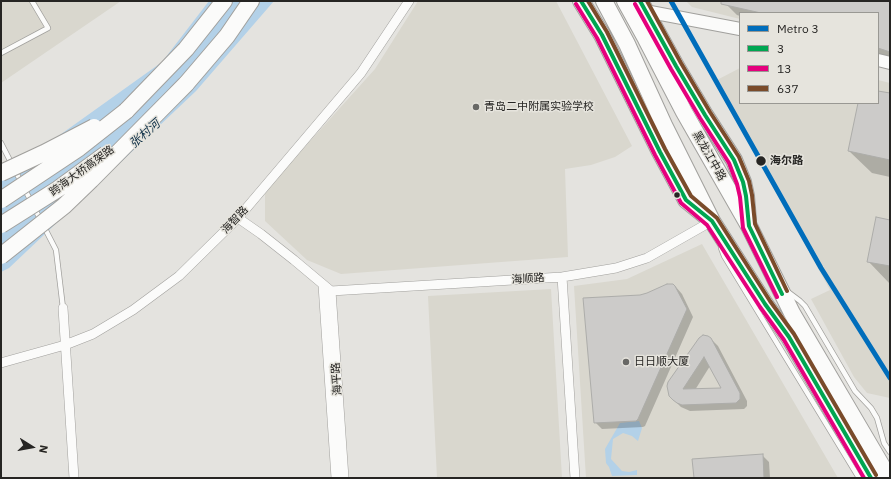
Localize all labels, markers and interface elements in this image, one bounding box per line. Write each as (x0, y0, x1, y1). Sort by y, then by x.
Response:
legend (739, 12, 879, 104)
text: Metro 3 (777, 21, 819, 36)
text: 3 (777, 41, 784, 56)
text: 13 (777, 61, 791, 76)
text: 637 (777, 81, 799, 96)
place label: 青岛二中附属实验学校 (484, 100, 594, 114)
marker: 青岛二中附属实验学校 (471, 102, 481, 112)
water label: 张村河 (127, 117, 163, 151)
street label: 黑龙江中路 (690, 129, 728, 183)
street label: 跨海大桥高架路 (47, 143, 117, 199)
marker: 海尔路 (754, 154, 768, 168)
place label: 海尔路 (770, 154, 803, 168)
unlabelled marker (672, 190, 682, 200)
street label: 海智路 (219, 203, 251, 237)
street label: 海顺路 (511, 271, 545, 287)
place label: 日日顺大厦 (634, 355, 689, 369)
marker: 日日顺大厦 (621, 357, 631, 367)
street label: 海平路 (329, 362, 345, 396)
north arrow (12, 427, 52, 467)
text: N (36, 444, 51, 455)

